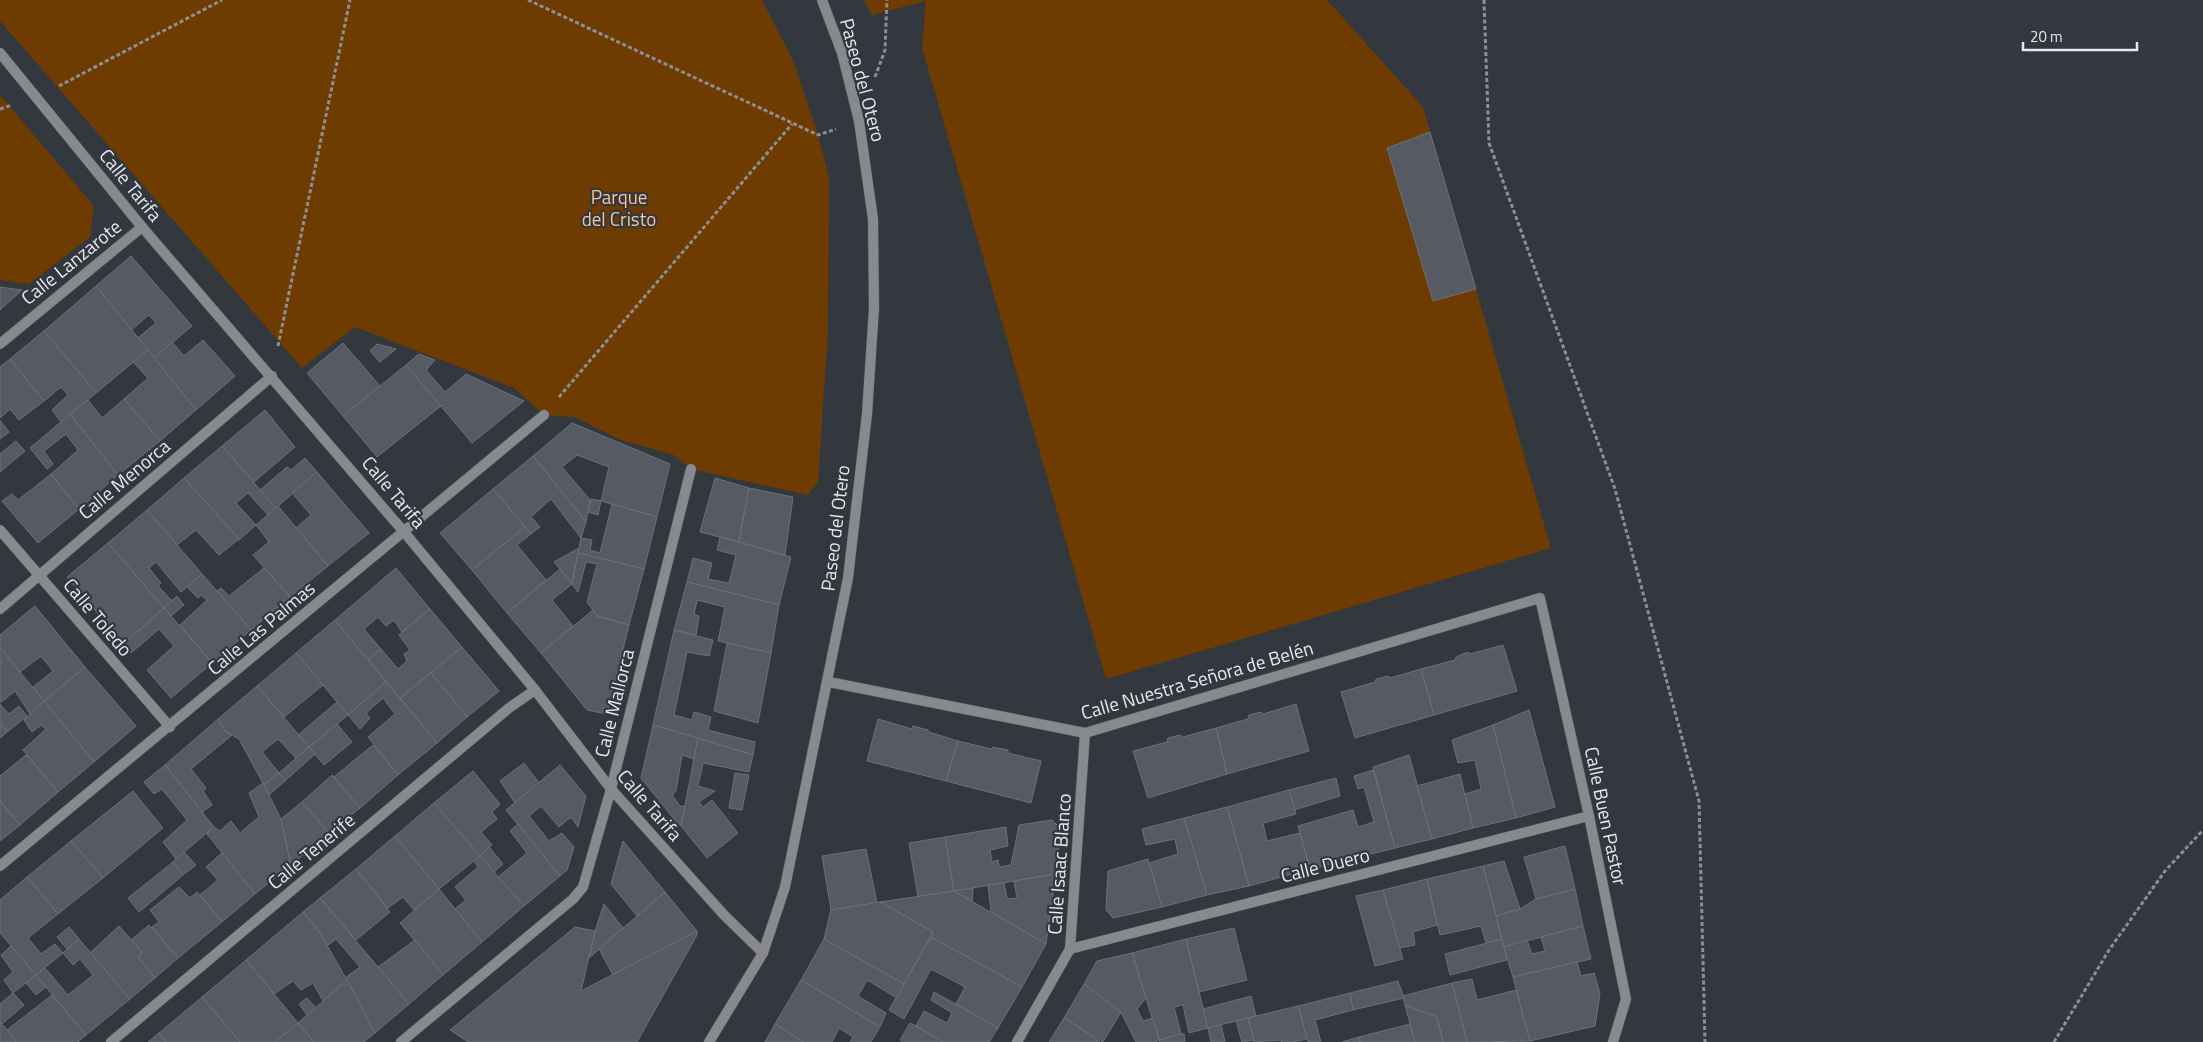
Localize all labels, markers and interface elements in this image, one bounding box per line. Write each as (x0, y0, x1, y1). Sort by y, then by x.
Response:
street label: Paseo del Otero (833, 15, 894, 145)
scale bar (2023, 20, 2137, 52)
text: 20 m (2030, 25, 2063, 48)
street label: Calle Tarifa (93, 142, 170, 228)
park label: Parque del Cristo (582, 182, 656, 233)
street label: Calle Lanzarote (14, 212, 127, 311)
street label: Calle Menorca (71, 431, 176, 526)
street label: Calle Tarifa (355, 449, 434, 535)
street label: Paseo del Otero (812, 463, 857, 593)
street label: Calle Toledo (57, 571, 140, 662)
street label: Calle Las Palmas (200, 574, 321, 682)
street label: Calle Nuestra Señora de Belén (1077, 632, 1316, 727)
street label: Calle Mallorca (586, 645, 641, 760)
street label: Calle Buen Pastor (1578, 744, 1635, 888)
street label: Calle Tarifa (611, 762, 690, 847)
street label: Calle Isaac Blanco (1039, 792, 1078, 936)
street label: Calle Tenerife (261, 805, 361, 896)
street label: Calle Duero (1277, 839, 1372, 890)

